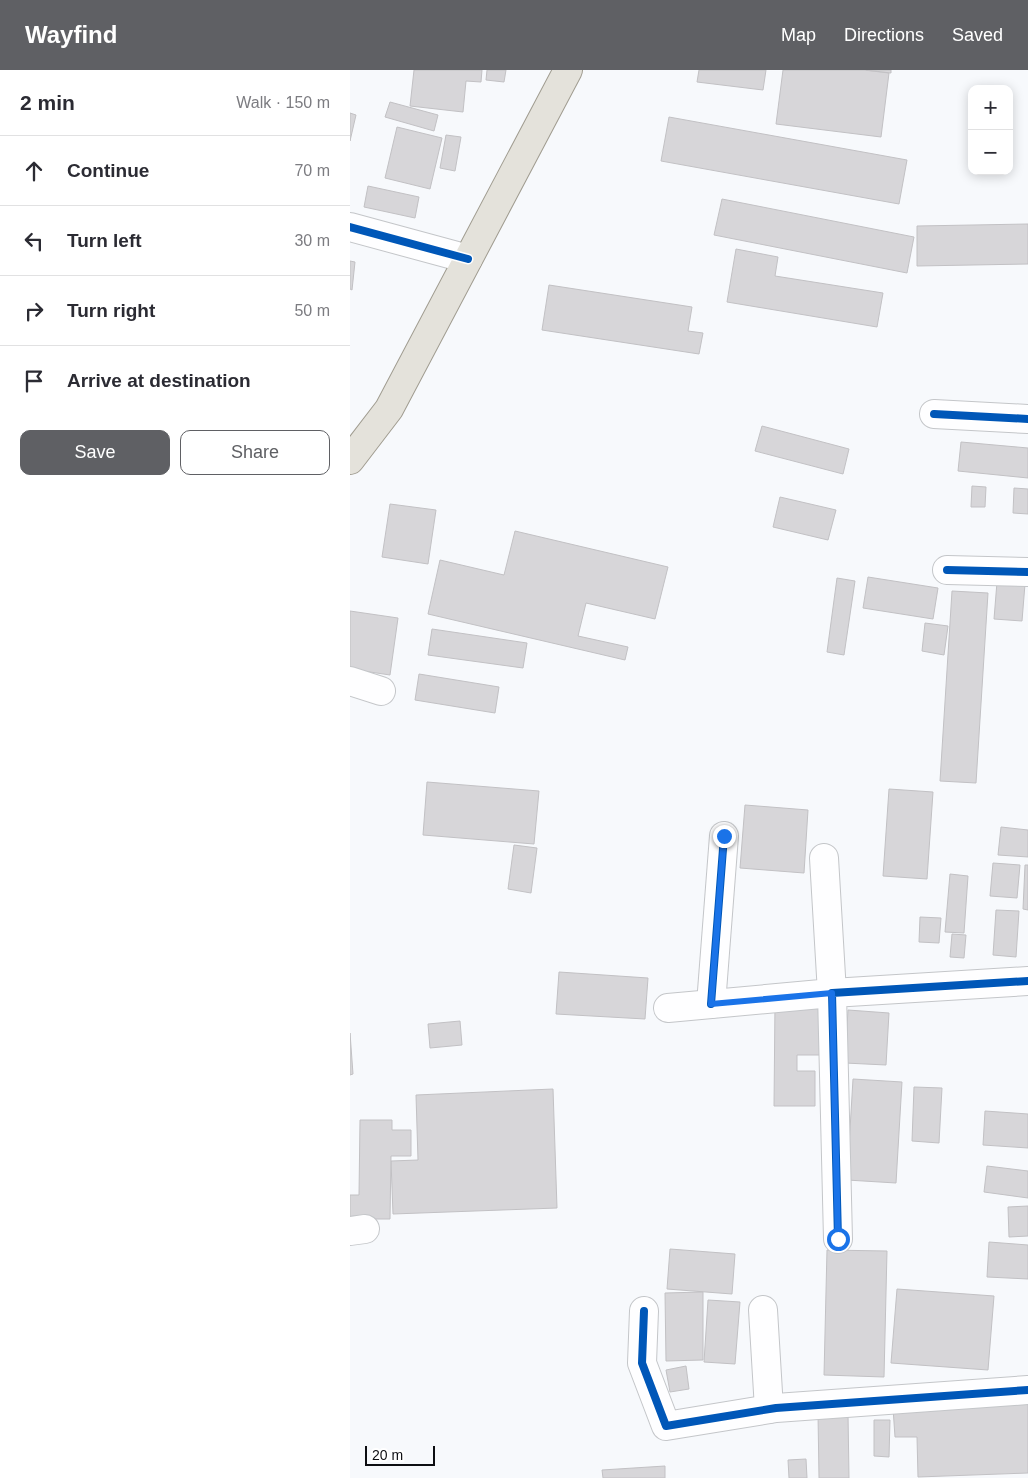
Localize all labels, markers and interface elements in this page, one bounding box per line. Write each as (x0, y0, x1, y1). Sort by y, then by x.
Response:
text: Wayfind (25, 21, 117, 48)
text: Map (781, 25, 816, 45)
text: Directions (844, 25, 924, 45)
text: Saved (952, 25, 1003, 45)
map controls (968, 85, 1013, 175)
button: + (968, 85, 1013, 130)
text: 2 min (20, 91, 75, 114)
text: Walk · 150 m (236, 94, 330, 111)
button: − (968, 130, 1013, 175)
icon: ahead (20, 157, 48, 185)
text: Continue (67, 160, 149, 181)
text: 70 m (294, 162, 330, 179)
icon: left (20, 227, 48, 255)
text: Turn left (67, 230, 142, 251)
text: 30 m (294, 232, 330, 249)
icon: right (20, 297, 48, 325)
text: Turn right (67, 300, 155, 321)
text: 50 m (294, 302, 330, 319)
icon: arrive (20, 367, 48, 395)
text: Arrive at destination (67, 370, 251, 391)
button: Save (20, 430, 170, 475)
button: Share (180, 430, 330, 475)
route end (713, 825, 736, 848)
route start (827, 1228, 850, 1251)
scale bar (365, 1443, 435, 1466)
text: 20 m (372, 1447, 403, 1463)

